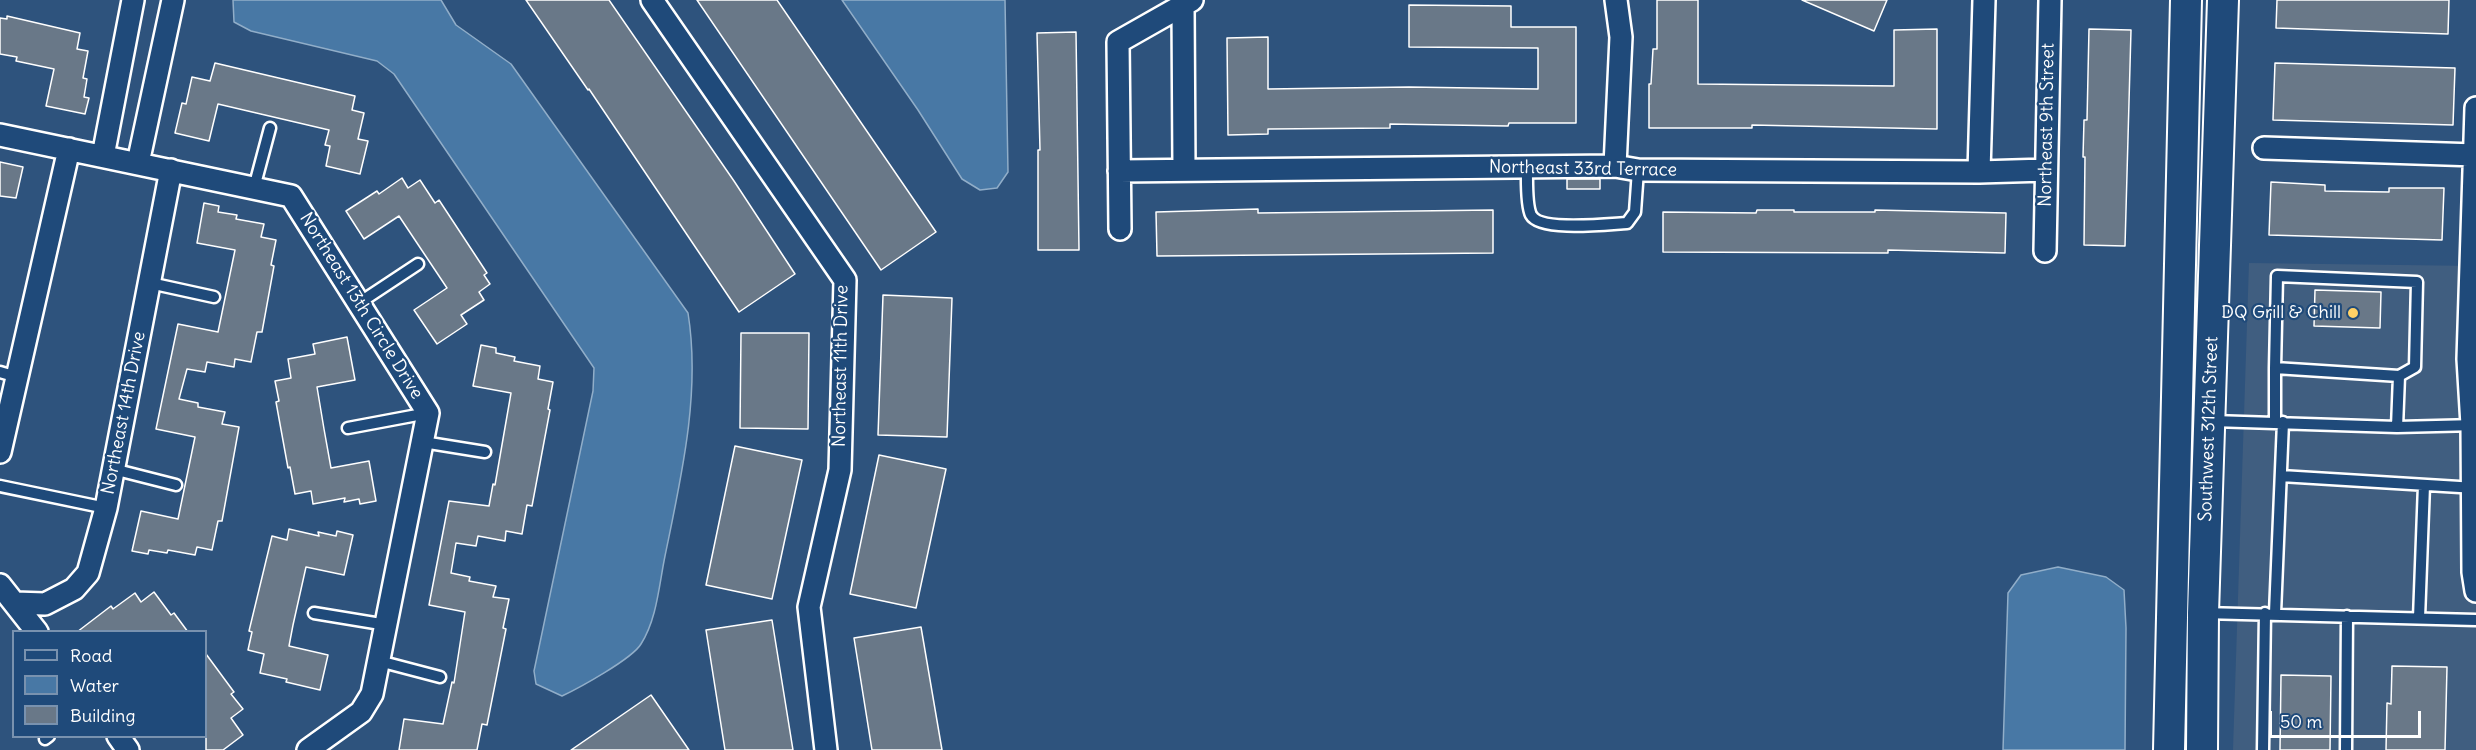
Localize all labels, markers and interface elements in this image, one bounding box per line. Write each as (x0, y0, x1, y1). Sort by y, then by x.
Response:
street label: Northeast 9th Street (2035, 43, 2059, 207)
street label: Northeast 33rd Terrace (1489, 157, 1677, 181)
street label: Northeast 13th Circle Drive (295, 209, 427, 403)
street label: Northeast 11th Drive (829, 285, 853, 447)
place label: DQ Grill & Chill (2221, 302, 2341, 324)
marker: DQ Grill & Chill (2346, 306, 2360, 320)
street label: Northeast 14th Drive (98, 330, 150, 496)
street label: Southwest 312th Street (2195, 336, 2223, 522)
legend (12, 630, 207, 738)
text: Road (70, 644, 112, 667)
text: Water (70, 674, 119, 697)
scale bar (2272, 699, 2424, 737)
text: Building (70, 704, 135, 727)
text: 50 m (2280, 710, 2322, 733)

